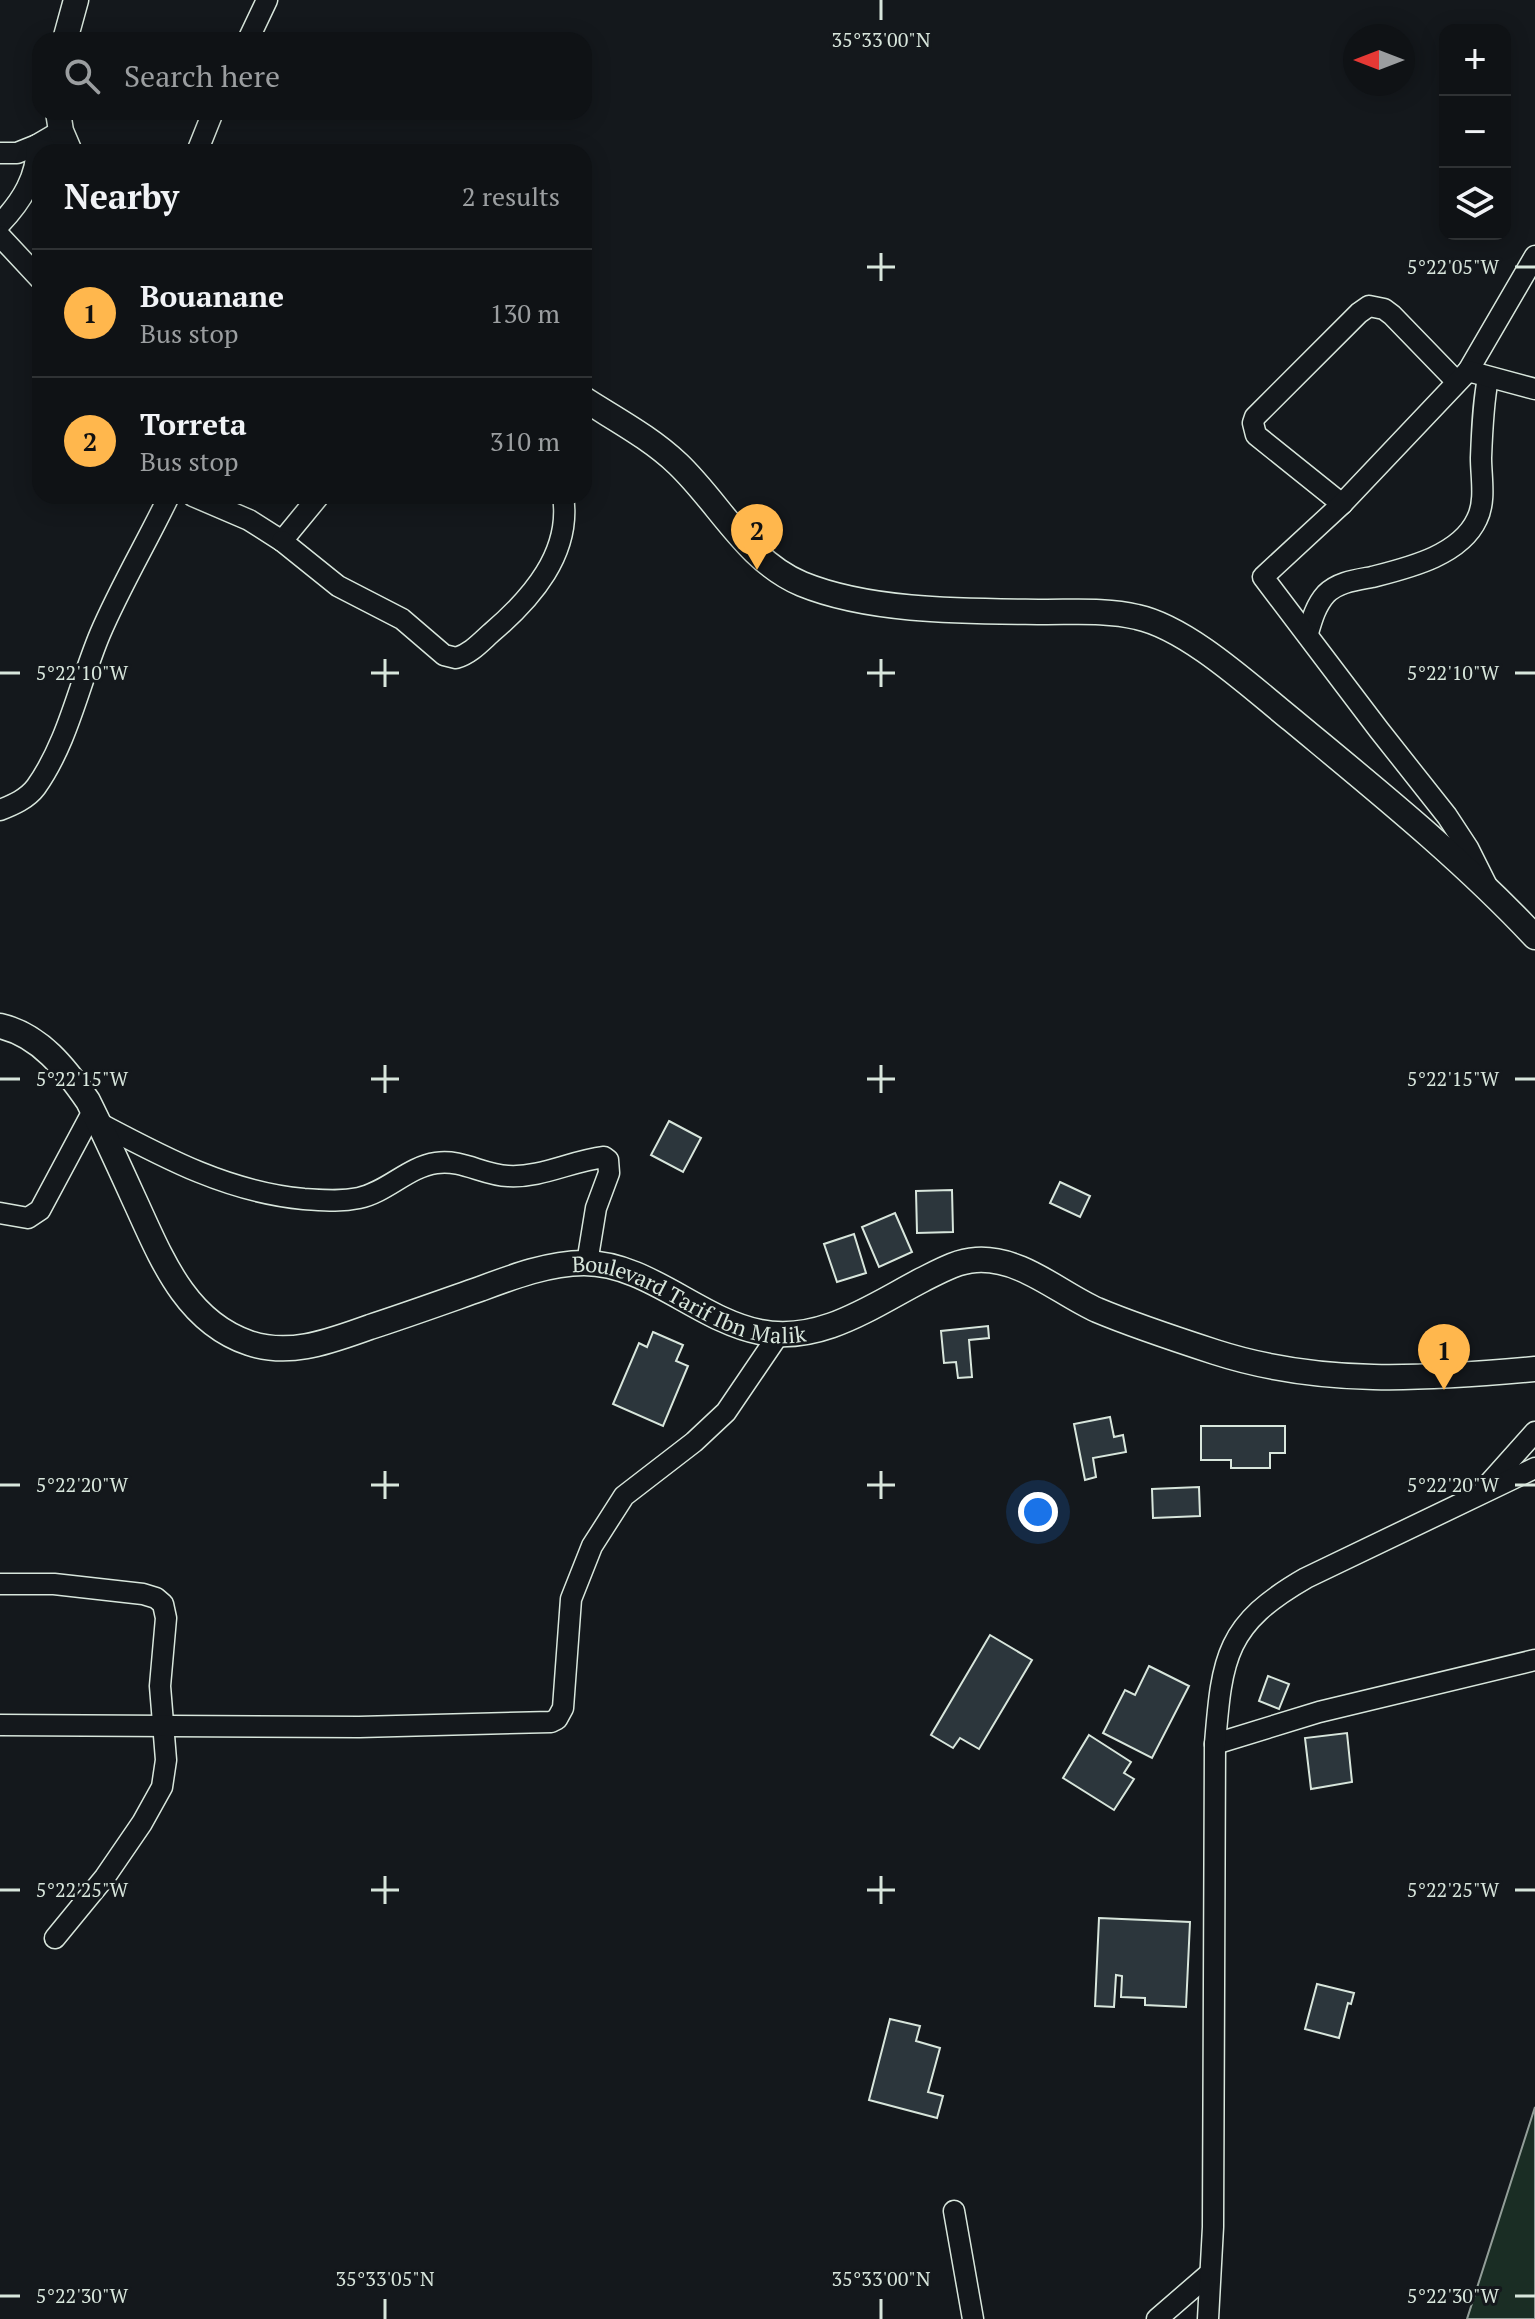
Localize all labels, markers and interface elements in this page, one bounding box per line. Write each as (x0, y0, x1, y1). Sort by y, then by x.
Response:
north arrow (1343, 24, 1415, 96)
map controls (1439, 24, 1511, 240)
button: + (1439, 24, 1511, 96)
text: 35°33'00"N (831, 26, 931, 53)
search box (32, 32, 592, 120)
icon: search (60, 54, 104, 98)
text: Search here (124, 56, 280, 96)
button: − (1439, 96, 1511, 168)
button: layers (1439, 168, 1511, 240)
text: Nearby (64, 174, 179, 219)
text: 2 results (462, 179, 560, 213)
text: 5°22'05"W (1407, 253, 1500, 280)
text: Bouanane (140, 276, 284, 316)
text: 1 (83, 296, 97, 330)
text: 130 m (490, 296, 560, 330)
text: Bus stop (140, 316, 239, 350)
text: Torreta (140, 404, 247, 444)
text: 2 (83, 424, 97, 458)
text: 310 m (490, 424, 560, 458)
text: Bus stop (140, 444, 239, 478)
pin: 2 (731, 504, 783, 570)
text: 5°22'10"W (36, 659, 129, 686)
text: 5°22'10"W (1407, 659, 1500, 686)
text: 5°22'15"W (36, 1065, 129, 1092)
text: 5°22'15"W (1407, 1065, 1500, 1092)
street label: Boulevard Tarif Ibn Malik (571, 1248, 809, 1349)
pin: 1 (1418, 1324, 1470, 1390)
text: 5°22'20"W (36, 1471, 129, 1498)
text: 5°22'20"W (1407, 1471, 1500, 1498)
your location (1018, 1492, 1058, 1532)
text: 5°22'25"W (36, 1876, 129, 1903)
text: 5°22'25"W (1407, 1876, 1500, 1903)
text: 35°33'05"N (335, 2265, 435, 2292)
text: 35°33'00"N (831, 2265, 931, 2292)
text: 5°22'30"W (36, 2282, 129, 2309)
text: 5°22'30"W (1407, 2282, 1500, 2309)

